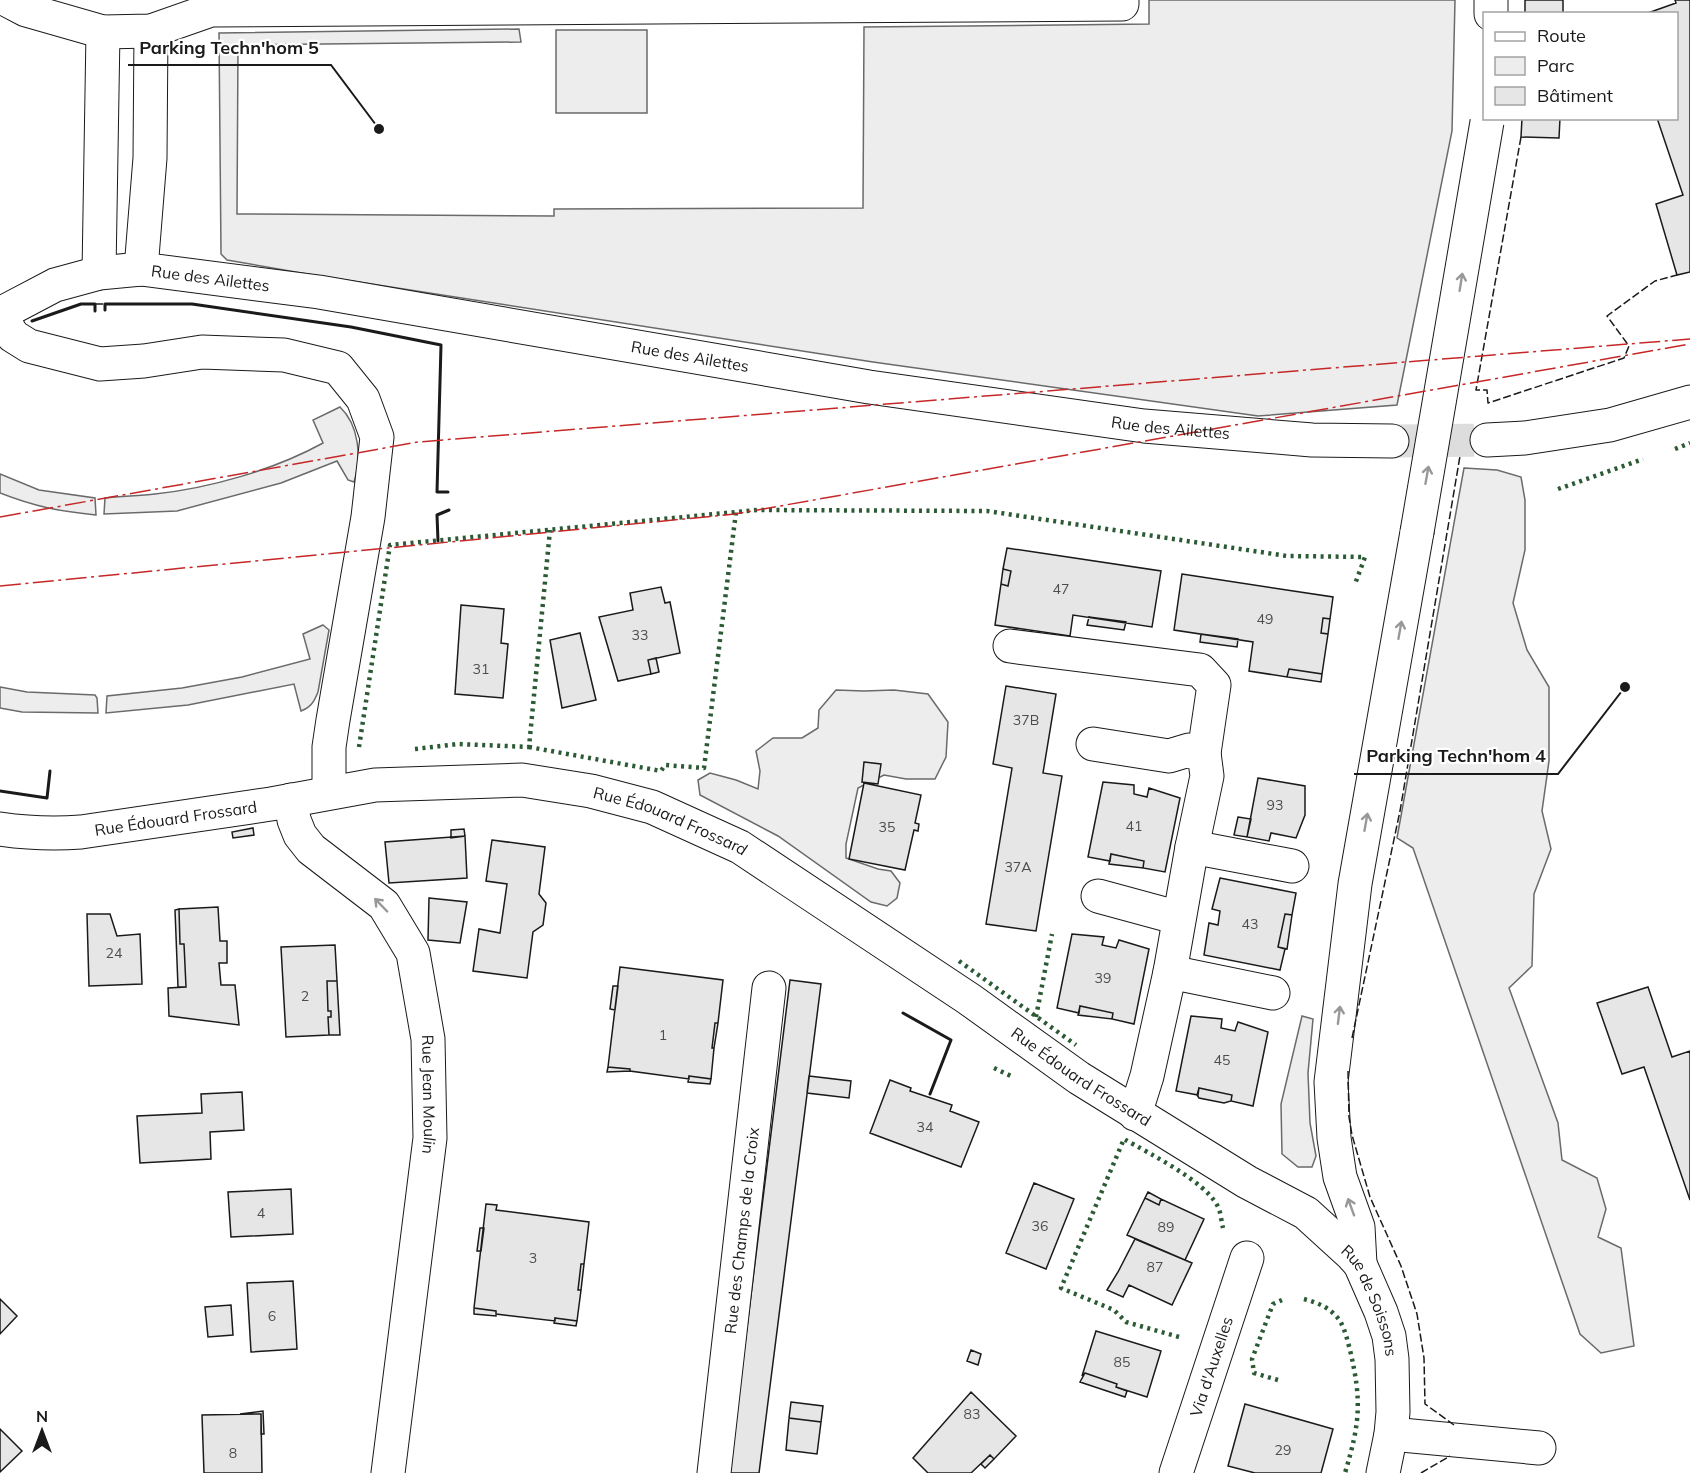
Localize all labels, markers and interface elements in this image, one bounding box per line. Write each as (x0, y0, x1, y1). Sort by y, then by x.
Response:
legend (1483, 12, 1678, 120)
text: Route (1537, 24, 1586, 47)
callout: Parking Techn'hom 5 (128, 29, 331, 65)
text: Parking Techn'hom 5 (139, 36, 319, 59)
text: Parc (1537, 54, 1575, 77)
text: Bâtiment (1537, 84, 1613, 107)
street label: Rue des Ailettes (150, 260, 271, 296)
one-way arrow (1455, 273, 1466, 293)
street label: Rue des Ailettes (630, 336, 751, 376)
street label: Rue des Ailettes (1110, 411, 1231, 443)
one-way arrow (1422, 465, 1433, 485)
house number: 47 (1053, 580, 1069, 598)
house number: 49 (1257, 610, 1273, 628)
one-way arrow (1395, 620, 1406, 640)
house number: 33 (632, 626, 648, 644)
house number: 31 (473, 660, 489, 678)
house number: 37B (1013, 711, 1039, 729)
callout: Parking Techn'hom 4 (1354, 738, 1558, 774)
text: Parking Techn'hom 4 (1366, 744, 1546, 767)
street label: Rue Édouard Frossard (591, 782, 752, 859)
street label: Rue Édouard Frossard (93, 796, 258, 840)
house number: 93 (1267, 796, 1283, 814)
one-way arrow (1361, 812, 1372, 832)
house number: 41 (1126, 817, 1142, 835)
house number: 35 (879, 818, 895, 836)
house number: 37A (1004, 858, 1032, 876)
one-way arrow (374, 897, 388, 912)
house number: 43 (1242, 915, 1258, 933)
house number: 24 (106, 944, 123, 962)
house number: 39 (1095, 969, 1111, 987)
house number: 2 (301, 987, 309, 1005)
one-way arrow (1334, 1005, 1345, 1025)
street label: Rue Édouard Frossard (1007, 1023, 1155, 1130)
house number: 1 (659, 1026, 667, 1044)
street label: Rue Jean Moulin (418, 1034, 440, 1155)
house number: 45 (1214, 1051, 1230, 1069)
house number: 34 (917, 1118, 934, 1136)
street label: Rue des Champs de la Croix (720, 1126, 763, 1335)
one-way arrow (1345, 1198, 1356, 1216)
house number: 4 (257, 1204, 266, 1222)
house number: 36 (1032, 1217, 1048, 1235)
house number: 89 (1158, 1218, 1174, 1236)
street label: Rue de Soissons (1337, 1240, 1402, 1357)
house number: 3 (529, 1249, 537, 1267)
house number: 87 (1147, 1258, 1163, 1276)
house number: 6 (268, 1307, 276, 1325)
street label: Via d'Auxelles (1185, 1314, 1237, 1419)
house number: 85 (1114, 1353, 1130, 1371)
north arrow (12, 1401, 72, 1461)
house number: 83 (964, 1405, 980, 1423)
text: N (36, 1406, 48, 1426)
house number: 29 (1275, 1441, 1291, 1459)
house number: 8 (229, 1444, 237, 1462)

